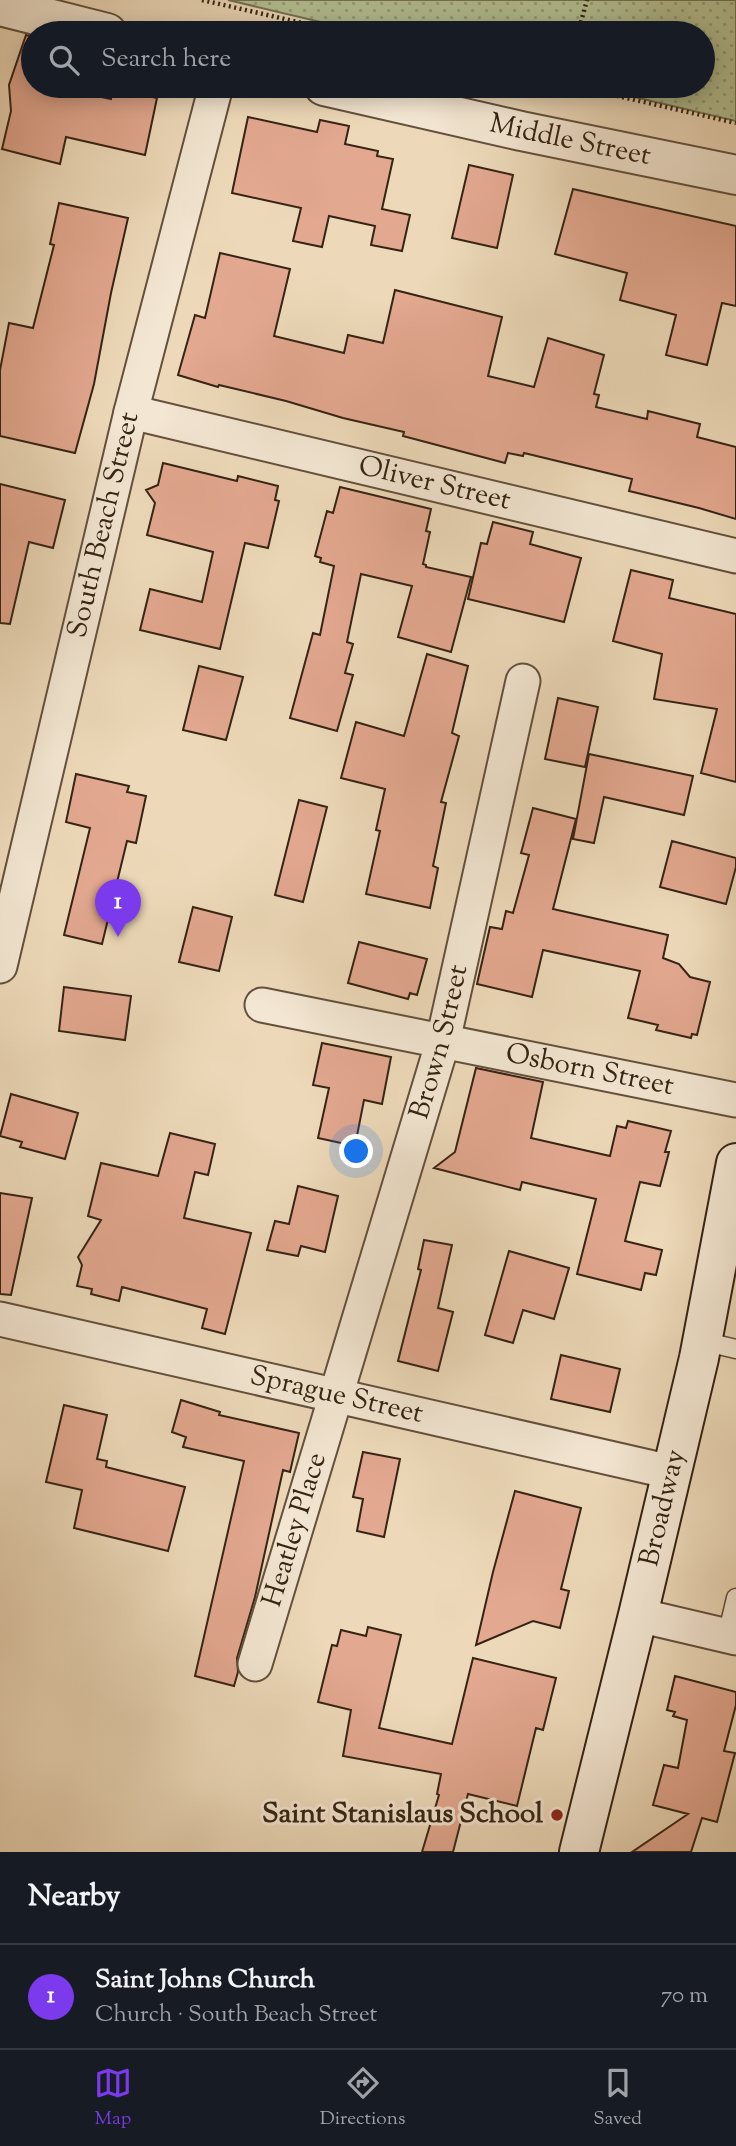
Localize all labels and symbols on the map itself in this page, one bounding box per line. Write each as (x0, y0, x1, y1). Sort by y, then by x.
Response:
street label: Middle Street (485, 104, 655, 177)
street label: South Beach Street (58, 408, 150, 642)
street label: Oliver Street (354, 447, 515, 522)
pin: 1 (95, 879, 141, 937)
street label: Brown Street (400, 961, 479, 1124)
street label: Osborn Street (502, 1034, 678, 1107)
your location (339, 1134, 373, 1168)
street label: Sprague Street (246, 1357, 427, 1435)
street label: Broadway (630, 1446, 697, 1571)
street label: Heatley Place (253, 1448, 338, 1612)
place label: Saint Stanislaus School (262, 1795, 543, 1835)
marker: Saint Stanislaus School (549, 1807, 565, 1823)

